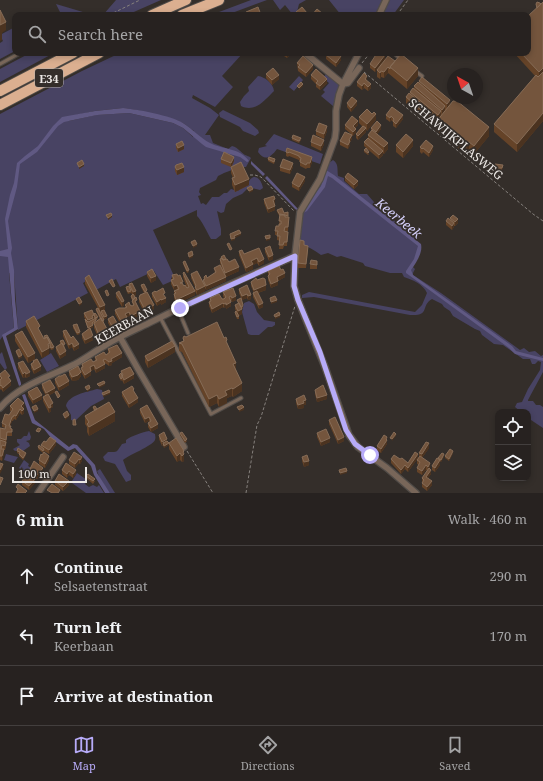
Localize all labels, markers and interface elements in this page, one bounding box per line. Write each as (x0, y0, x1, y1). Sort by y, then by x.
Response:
search box (12, 12, 531, 56)
icon: search (26, 23, 48, 45)
text: Search here (58, 24, 143, 44)
north arrow (447, 68, 483, 104)
road number: E34 (35, 69, 63, 87)
street label: SCHAWIJKPLASWEG (405, 94, 507, 184)
water label: Keerbeek (371, 193, 427, 243)
route end (171, 299, 189, 317)
street label: KEERBAAN (91, 302, 157, 348)
map controls (495, 409, 531, 481)
button: locate (495, 409, 531, 445)
button: layers (495, 445, 531, 481)
route start (361, 446, 379, 464)
scale bar (12, 465, 87, 484)
text: 100 m (18, 466, 50, 481)
text: 6 min (16, 508, 64, 531)
text: Walk · 460 m (448, 510, 527, 528)
text: Continue (54, 557, 123, 577)
icon: ahead (16, 565, 38, 587)
text: 290 m (490, 567, 527, 585)
text: Selsaetenstraat (54, 577, 148, 595)
text: Turn left (54, 617, 122, 637)
icon: left (16, 625, 38, 647)
text: 170 m (490, 627, 527, 645)
text: Keerbaan (54, 637, 114, 655)
icon: arrive (16, 685, 38, 707)
text: Arrive at destination (54, 686, 213, 706)
tab: Map (72, 734, 96, 773)
tab: Directions (241, 734, 294, 773)
tab: Saved (439, 734, 471, 773)

